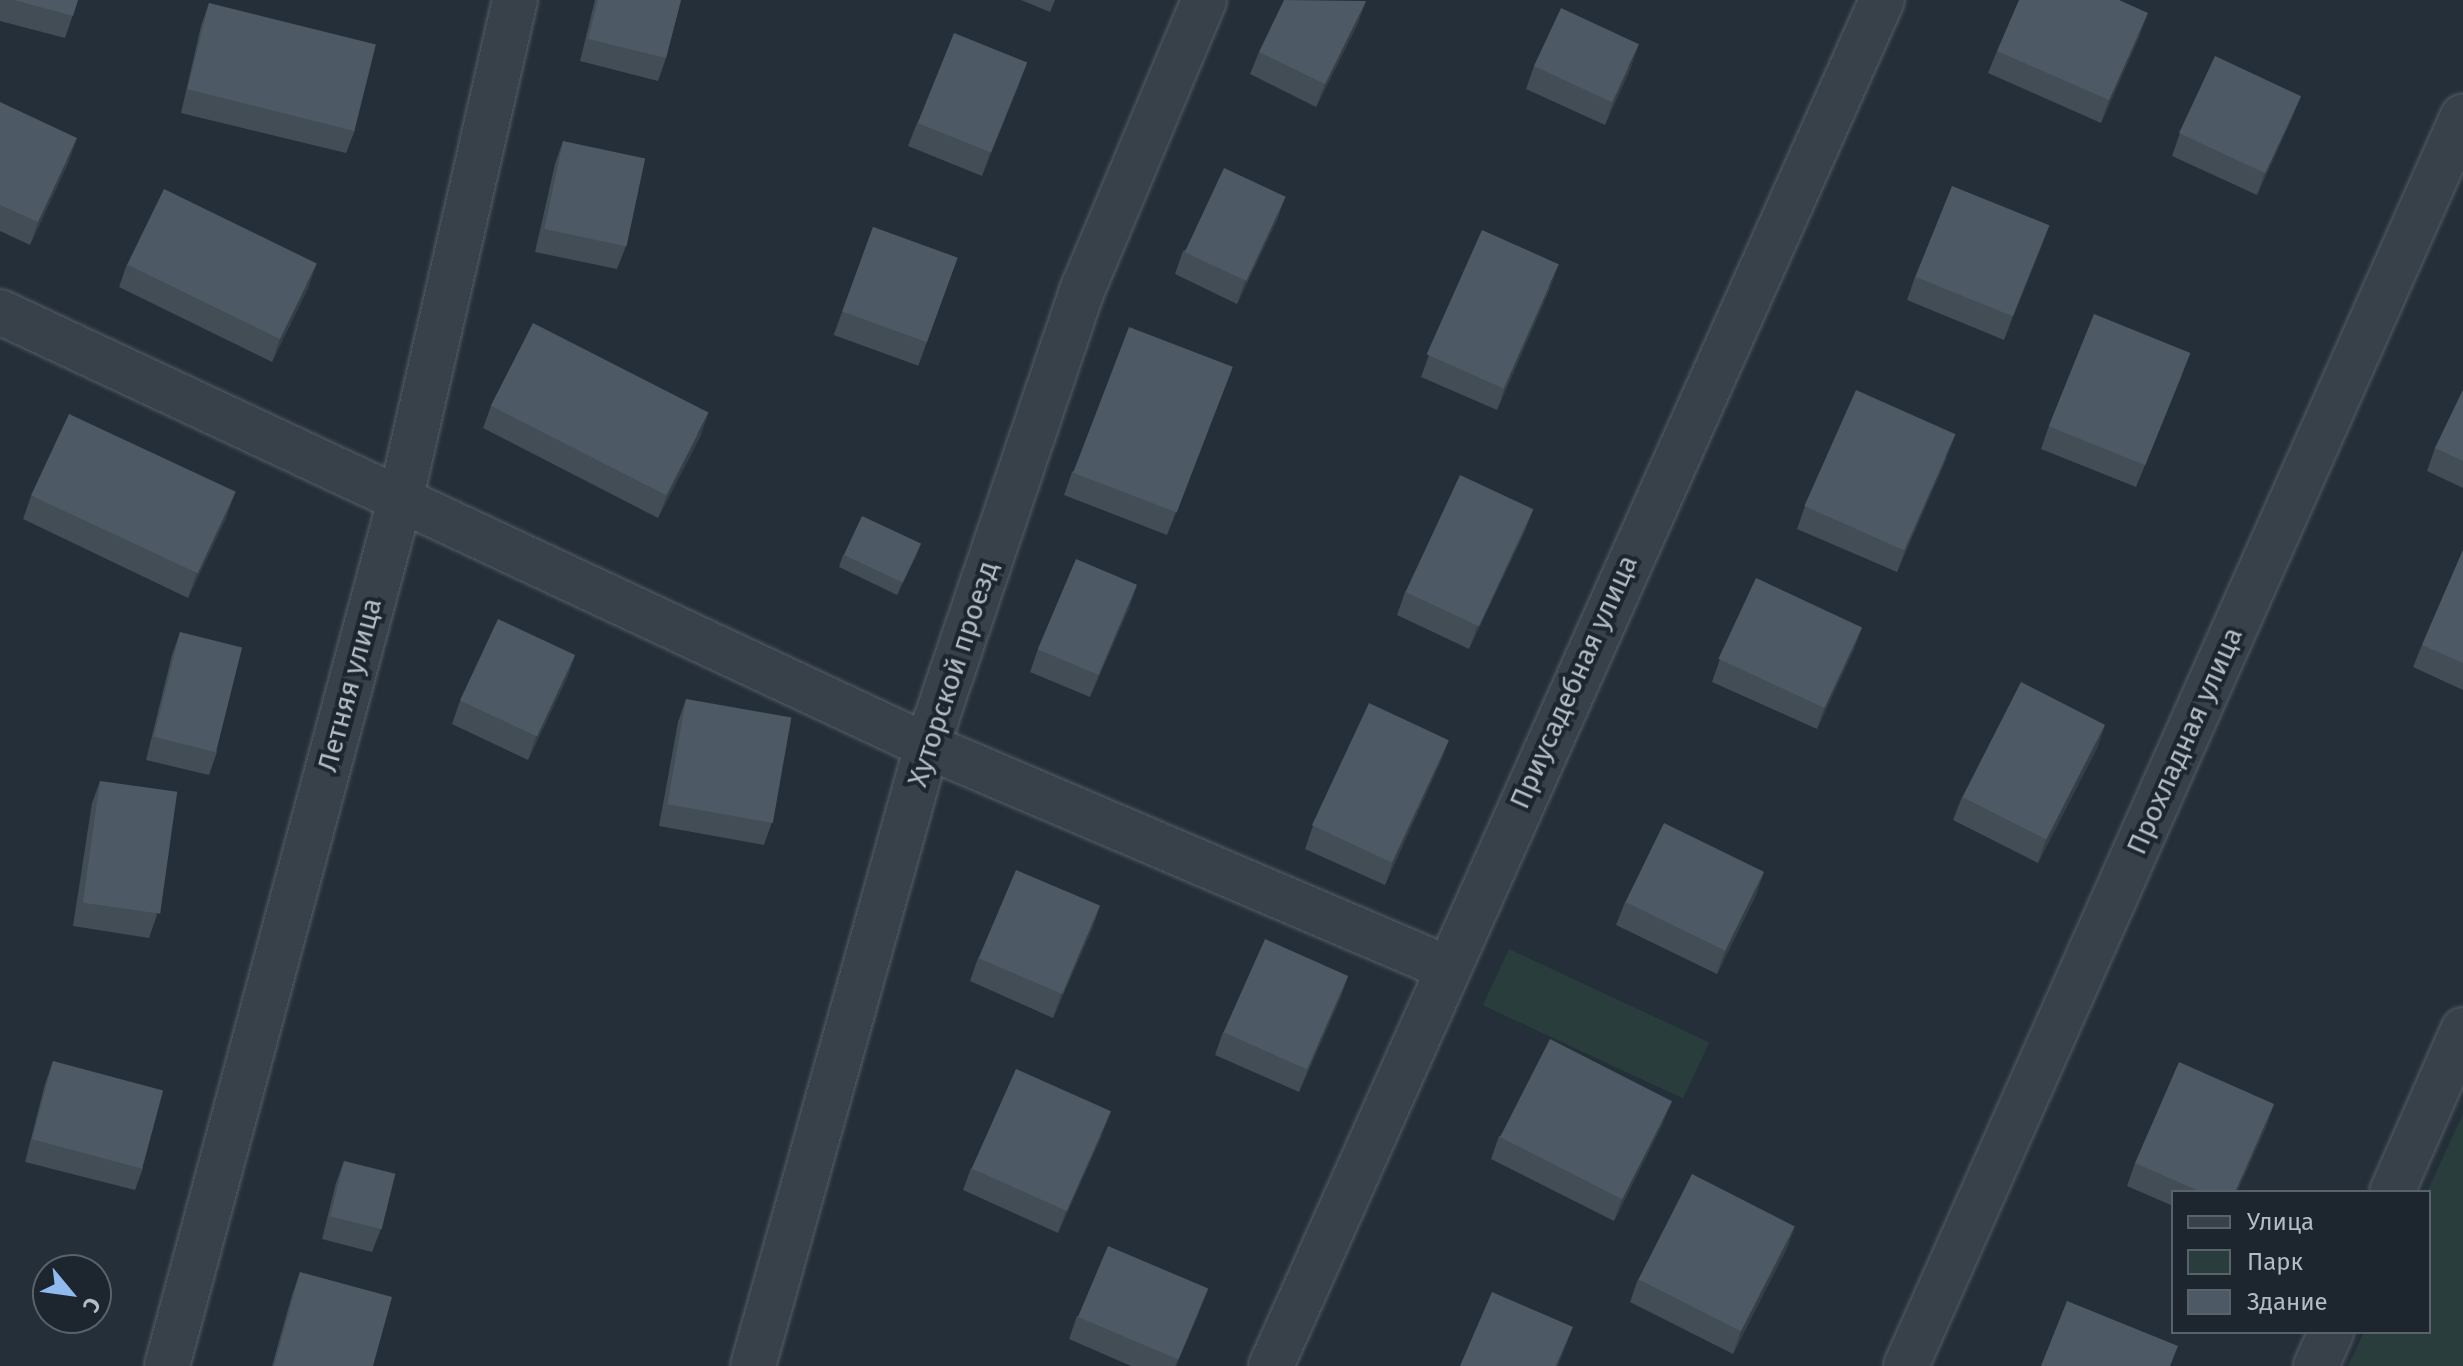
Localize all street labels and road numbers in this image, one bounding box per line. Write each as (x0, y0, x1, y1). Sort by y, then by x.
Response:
street label: Приусадебная улица (1503, 550, 1645, 814)
street label: Хуторской проезд (901, 557, 1005, 791)
street label: Летняя улица (311, 594, 389, 776)
street label: Прохладная улица (2120, 622, 2250, 860)

